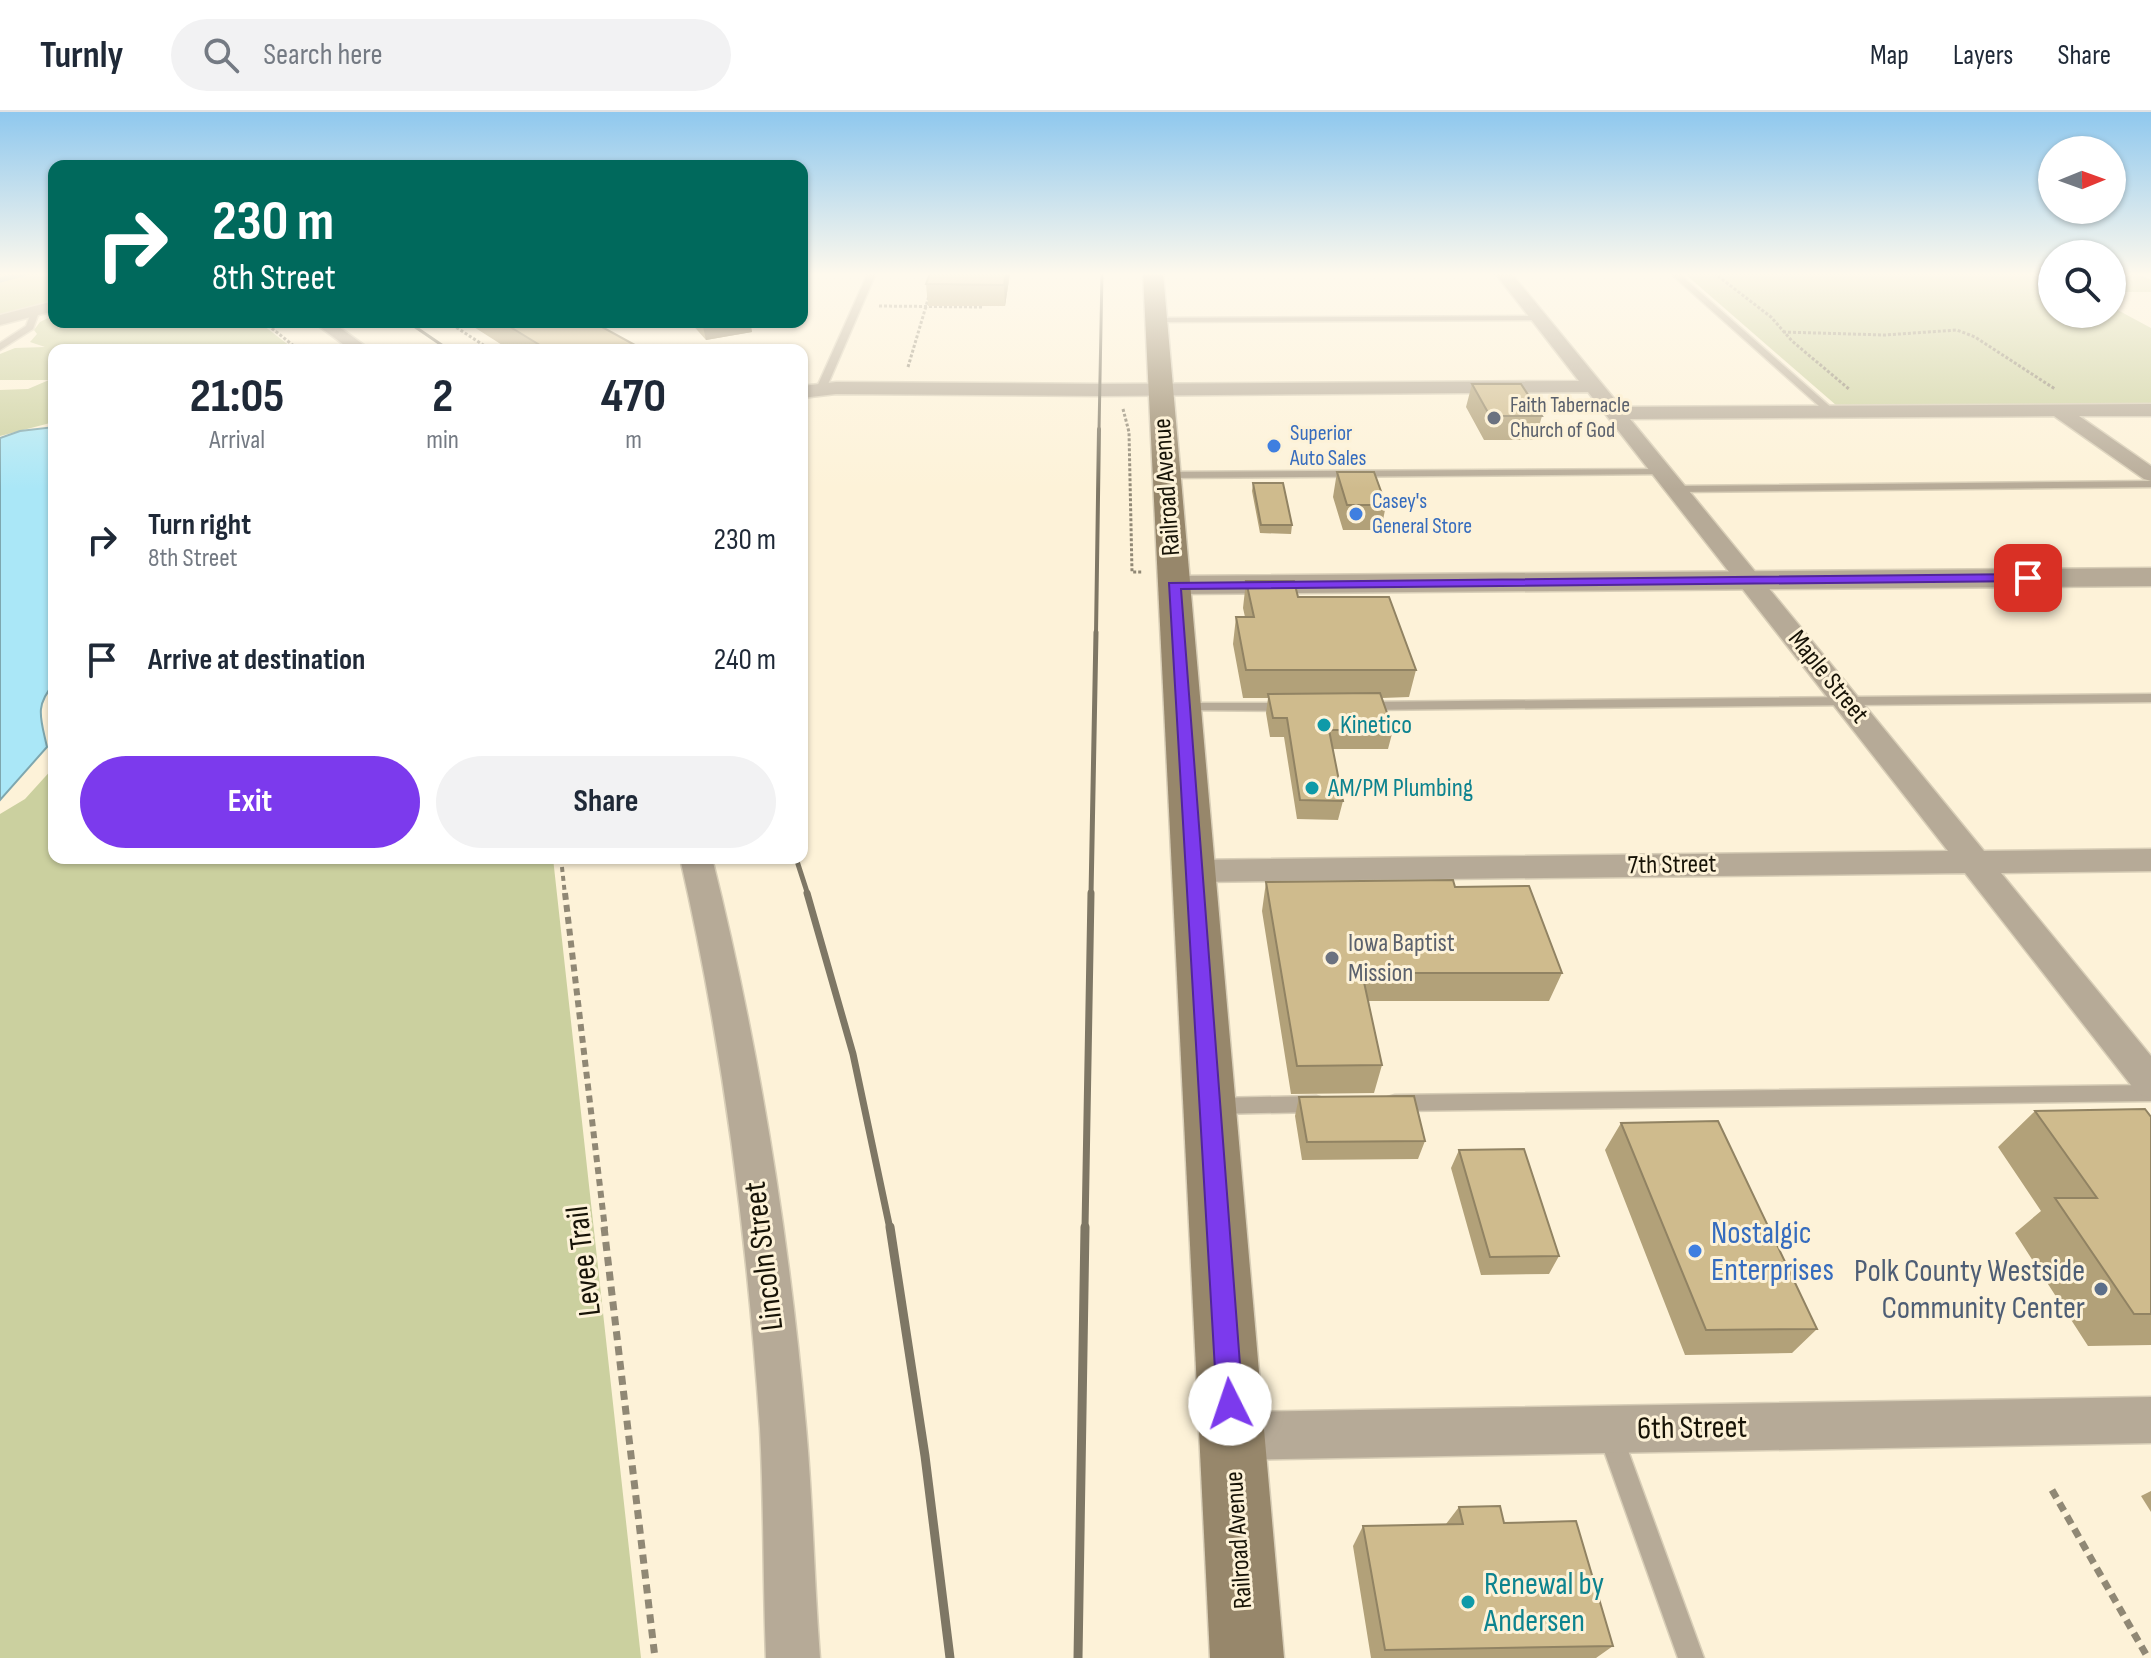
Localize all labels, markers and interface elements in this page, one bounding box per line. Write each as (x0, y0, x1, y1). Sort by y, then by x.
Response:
search box (171, 19, 731, 91)
text: Turnly (40, 33, 123, 78)
icon: search (199, 33, 243, 77)
text: Search here (263, 37, 383, 73)
text: Map (1870, 39, 1909, 72)
text: Layers (1953, 39, 2013, 72)
text: Share (2057, 39, 2111, 72)
north arrow (2038, 136, 2126, 224)
map controls (2038, 136, 2126, 328)
text: 230 m (212, 189, 334, 256)
icon: right (80, 192, 184, 296)
button: search (2038, 240, 2126, 328)
text: 8th Street (212, 257, 336, 300)
text: 21:05 (190, 368, 284, 425)
text: 2 (432, 368, 453, 425)
text: 470 (601, 368, 666, 425)
place label: Faith Tabernacle Church of God (1510, 392, 1630, 444)
marker: Faith Tabernacle Church of God (1485, 409, 1503, 427)
street label: Railroad Avenue (1147, 417, 1187, 557)
place label: Superior Auto Sales (1289, 420, 1367, 472)
text: Arrival (209, 425, 265, 456)
text: min (426, 425, 459, 456)
text: m (625, 425, 642, 456)
marker: Superior Auto Sales (1265, 437, 1283, 455)
place label: Casey's General Store (1372, 488, 1472, 540)
marker: Casey's General Store (1347, 505, 1365, 523)
text: Turn right (148, 507, 251, 543)
icon: right (80, 518, 124, 562)
text: 230 m (714, 522, 776, 558)
text: 8th Street (148, 543, 237, 574)
pin (1994, 544, 2062, 612)
icon: arrive (2006, 556, 2050, 600)
street label: Maple Street (1781, 624, 1875, 730)
icon: arrive (80, 638, 124, 682)
text: Arrive at destination (148, 642, 365, 678)
text: 240 m (714, 642, 776, 678)
place label: Kinetico (1340, 710, 1412, 741)
marker: Kinetico (1315, 716, 1333, 734)
button: Exit (80, 756, 420, 848)
button: Share (436, 756, 776, 848)
place label: AM/PM Plumbing (1327, 773, 1473, 804)
marker: AM/PM Plumbing (1303, 779, 1321, 797)
street label: 7th Street (1627, 849, 1717, 881)
place label: Iowa Baptist Mission (1348, 928, 1455, 989)
marker: Iowa Baptist Mission (1323, 949, 1341, 967)
street label: Lincoln Street (736, 1179, 792, 1333)
street label: Levee Trail (558, 1204, 610, 1318)
place label: Nostalgic Enterprises (1711, 1214, 1834, 1290)
marker: Nostalgic Enterprises (1686, 1242, 1704, 1260)
place label: Polk County Westside Community Center (1854, 1252, 2085, 1328)
marker: Polk County Westside Community Center (2092, 1280, 2110, 1298)
position arrow (1188, 1362, 1272, 1446)
street label: 6th Street (1637, 1408, 1747, 1448)
street label: Railroad Avenue (1219, 1470, 1259, 1610)
place label: Renewal by Andersen (1483, 1565, 1604, 1641)
marker: Renewal by Andersen (1459, 1593, 1477, 1611)

